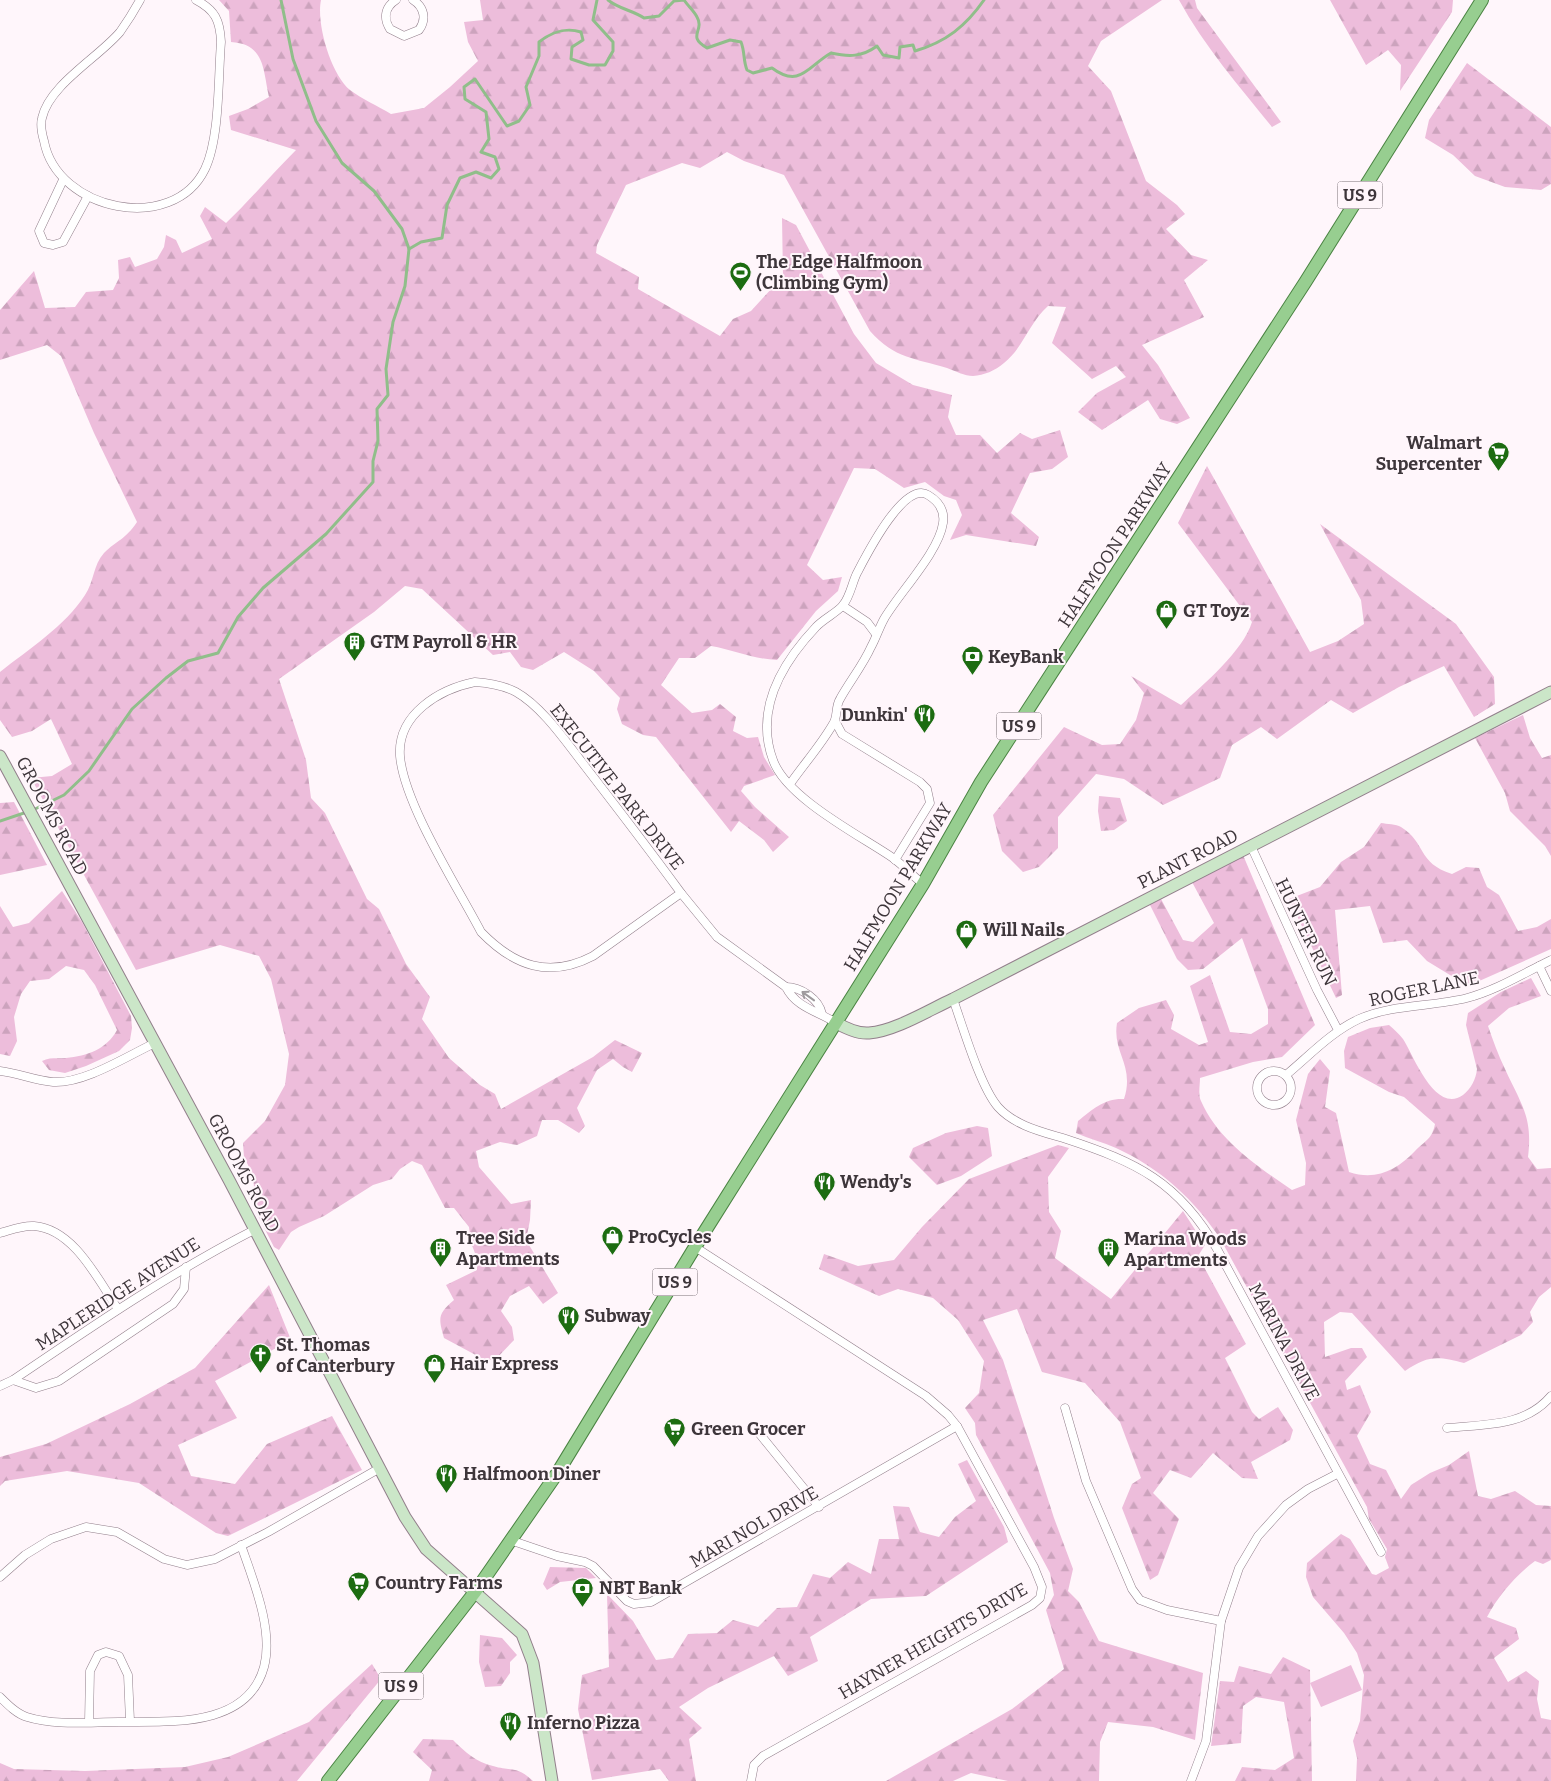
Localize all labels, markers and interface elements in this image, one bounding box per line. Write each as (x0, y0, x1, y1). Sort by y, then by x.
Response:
road number: US 9 (1338, 182, 1382, 208)
place label: The Edge Halfmoon (Climbing Gym) (756, 251, 922, 294)
sports icon: The Edge Halfmoon (Climbing Gym) (728, 260, 752, 291)
place label: Walmart Supercenter (1375, 432, 1483, 475)
supermarket icon: Walmart Supercenter (1486, 441, 1510, 472)
street label: HALFMOON PARKWAY (1053, 458, 1177, 632)
shop icon: GT Toyz (1155, 599, 1179, 630)
place label: GT Toyz (1183, 600, 1249, 622)
building icon: GTM Payroll & HR (342, 630, 366, 661)
place label: GTM Payroll & HR (370, 631, 517, 653)
bank icon: KeyBank (960, 645, 984, 676)
place label: KeyBank (988, 646, 1064, 668)
street label: EXECUTIVE PARK DRIVE (545, 699, 689, 875)
restaurant icon: Dunkin' (912, 703, 936, 734)
place label: Dunkin' (841, 704, 908, 726)
road number: US 9 (996, 712, 1042, 739)
street label: GROOMS ROAD (11, 753, 93, 879)
street label: HALFMOON PARKWAY (839, 799, 957, 975)
street label: PLANT ROAD (1134, 824, 1242, 894)
street label: HUNTER RUN (1270, 874, 1342, 990)
shop icon: Will Nails (955, 918, 979, 949)
place label: Will Nails (983, 919, 1065, 941)
street label: ROGER LANE (1367, 967, 1481, 1011)
one-way arrow (801, 991, 815, 1001)
street label: GROOMS ROAD (203, 1110, 285, 1236)
restaurant icon: Wendy's (812, 1170, 836, 1201)
place label: Wendy's (840, 1171, 912, 1193)
shop icon: ProCycles (600, 1225, 624, 1256)
place label: ProCycles (628, 1226, 712, 1248)
place label: Tree Side Apartments (456, 1227, 560, 1270)
place label: Marina Woods Apartments (1124, 1228, 1246, 1271)
street label: MAPLERIDGE AVENUE (32, 1233, 204, 1355)
building icon: Tree Side Apartments (428, 1236, 452, 1267)
building icon: Marina Woods Apartments (1096, 1237, 1120, 1268)
road number: US 9 (652, 1268, 698, 1295)
street label: MARINA DRIVE (1244, 1280, 1324, 1404)
restaurant icon: Subway (556, 1304, 580, 1335)
place label: Subway (584, 1305, 652, 1327)
place label: St. Thomas of Canterbury (276, 1334, 396, 1377)
church icon: St. Thomas of Canterbury (248, 1343, 272, 1374)
shop icon: Hair Express (422, 1352, 446, 1383)
place label: Hair Express (450, 1353, 559, 1375)
supermarket icon: Green Grocer (663, 1417, 687, 1448)
place label: Green Grocer (691, 1418, 806, 1440)
restaurant icon: Halfmoon Diner (435, 1462, 459, 1493)
place label: Halfmoon Diner (463, 1463, 601, 1485)
street label: MARI NOL DRIVE (686, 1481, 822, 1573)
supermarket icon: Country Farms (347, 1571, 371, 1602)
place label: Country Farms (375, 1572, 503, 1594)
bank icon: NBT Bank (571, 1576, 595, 1607)
place label: NBT Bank (599, 1577, 682, 1599)
street label: HAYNER HEIGHTS DRIVE (835, 1578, 1031, 1704)
road number: US 9 (378, 1672, 424, 1700)
restaurant icon: Inferno Pizza (499, 1711, 523, 1742)
place label: Inferno Pizza (527, 1712, 640, 1734)

